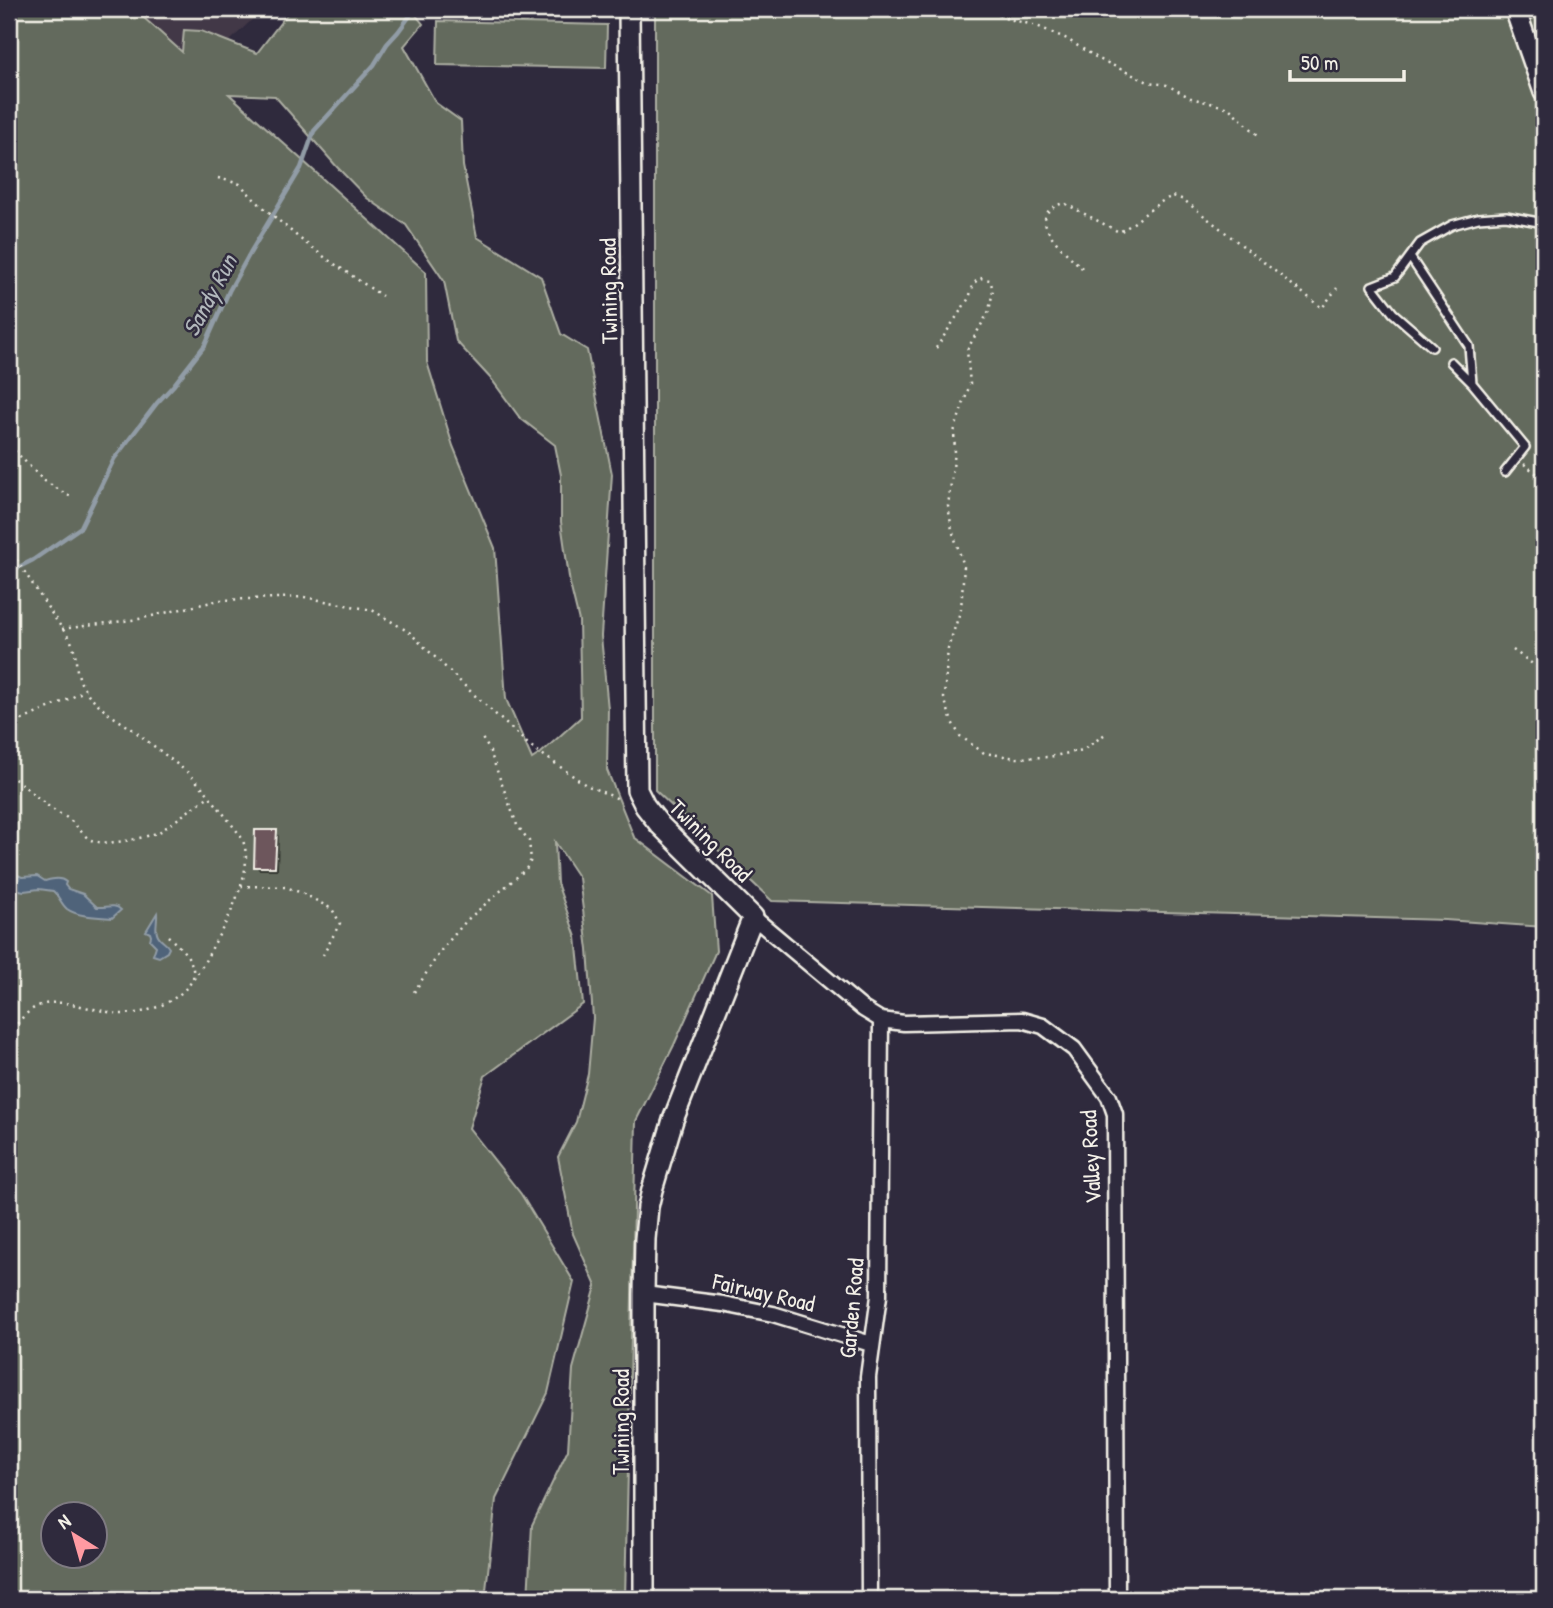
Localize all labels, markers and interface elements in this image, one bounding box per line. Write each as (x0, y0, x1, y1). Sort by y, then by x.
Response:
scale bar (1290, 38, 1404, 82)
text: 50 m (1301, 48, 1338, 77)
street label: Twining Road (592, 238, 624, 344)
water label: Sandy Run (174, 247, 246, 342)
street label: Twining Road (663, 792, 759, 888)
street label: Valley Road (1072, 1109, 1108, 1205)
street label: Garden Road (831, 1257, 871, 1359)
street label: Fairway Road (709, 1265, 818, 1319)
street label: Twining Road (605, 1369, 636, 1475)
north arrow (38, 1500, 108, 1570)
text: N (52, 1508, 76, 1535)

